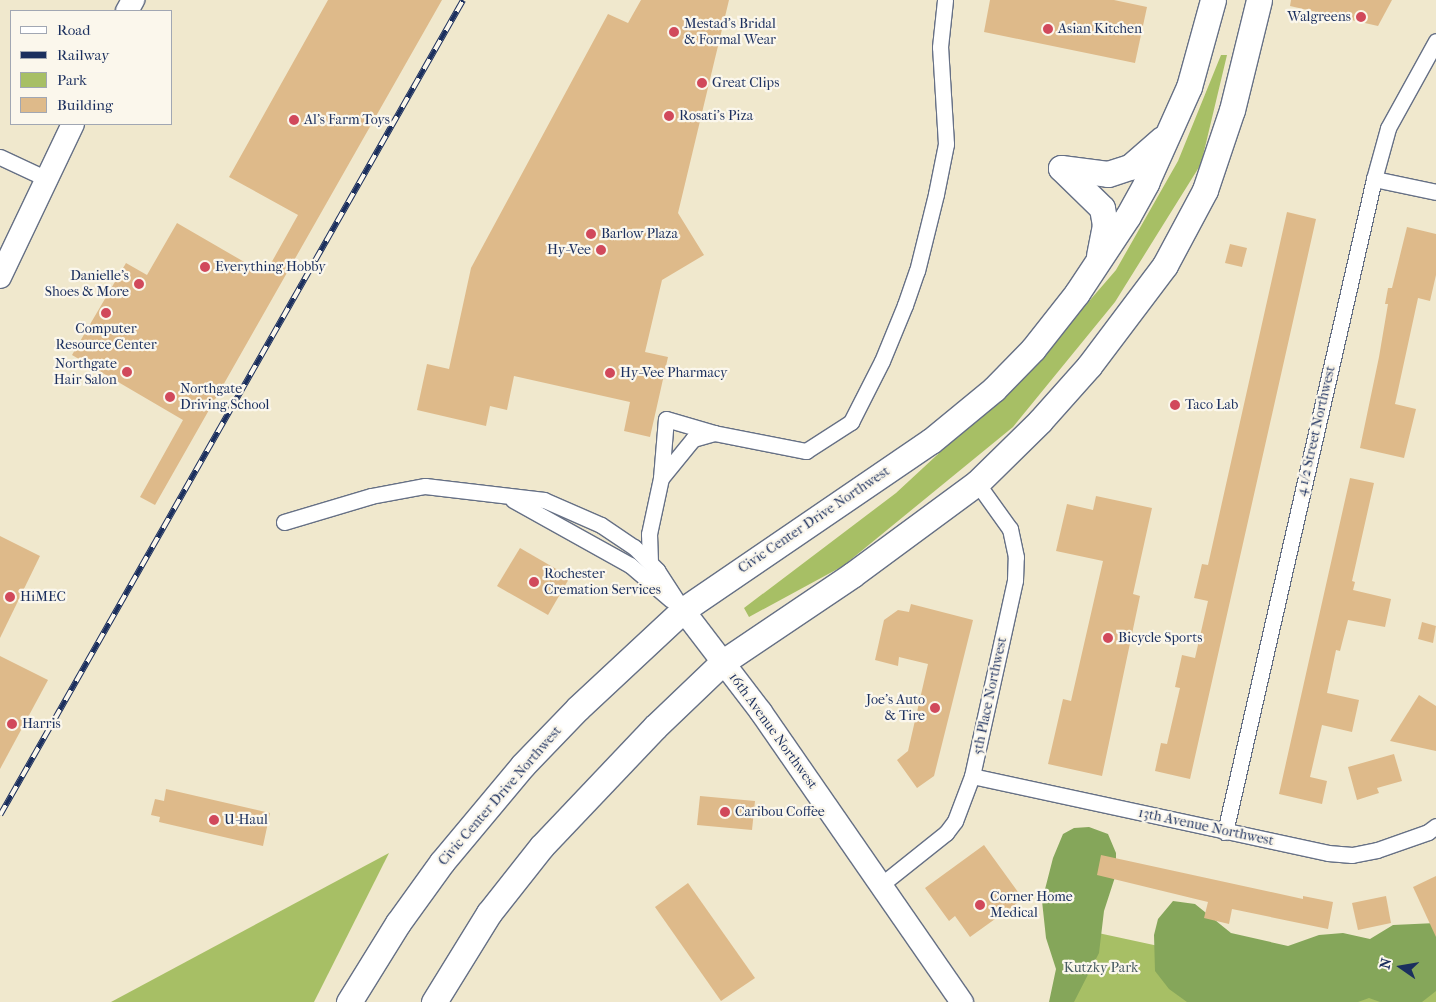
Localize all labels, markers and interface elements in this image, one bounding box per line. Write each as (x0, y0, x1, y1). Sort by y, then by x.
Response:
place label: Walgreens (1287, 9, 1351, 25)
legend (10, 10, 172, 125)
marker: Walgreens (1355, 11, 1367, 23)
place label: Mestad's Bridal & Formal Wear (684, 16, 776, 48)
text: Road (57, 21, 90, 39)
place label: Asian Kitchen (1058, 21, 1142, 37)
marker: Asian Kitchen (1042, 23, 1054, 35)
marker: Mestad's Bridal & Formal Wear (668, 26, 680, 38)
text: Railway (57, 46, 109, 64)
text: Park (57, 71, 87, 89)
place label: Great Clips (712, 75, 779, 91)
marker: Great Clips (696, 77, 708, 89)
text: Building (57, 96, 113, 114)
place label: Rosati's Piza (679, 108, 753, 124)
marker: Rosati's Piza (663, 110, 675, 122)
place label: Al's Farm Toys (304, 112, 390, 128)
marker: Al's Farm Toys (288, 114, 300, 126)
place label: Barlow Plaza (601, 226, 678, 242)
marker: Barlow Plaza (585, 228, 597, 240)
place label: Hy-Vee (547, 242, 591, 258)
marker: Hy-Vee (595, 244, 607, 256)
place label: Everything Hobby (215, 259, 326, 275)
marker: Everything Hobby (199, 261, 211, 273)
place label: Danielle's Shoes & More (45, 268, 129, 300)
marker: Danielle's Shoes & More (133, 278, 145, 290)
marker: Computer Resource Center (100, 307, 112, 319)
place label: Computer Resource Center (55, 321, 157, 354)
place label: Northgate Hair Salon (54, 356, 117, 388)
street label: 4 1/2 Street Northwest (1293, 364, 1339, 498)
place label: Hy-Vee Pharmacy (620, 365, 727, 381)
marker: Northgate Hair Salon (121, 366, 133, 378)
marker: Hy-Vee Pharmacy (604, 367, 616, 379)
place label: Northgate Driving School (180, 381, 269, 414)
marker: Northgate Driving School (164, 391, 176, 403)
place label: Taco Lab (1185, 397, 1238, 413)
marker: Taco Lab (1169, 399, 1181, 411)
street label: Civic Center Drive Northwest (735, 463, 893, 577)
place label: Rochester Cremation Services (544, 566, 661, 598)
marker: Rochester Cremation Services (528, 576, 540, 588)
place label: HiMEC (20, 589, 66, 605)
marker: HiMEC (4, 591, 16, 603)
place label: Bicycle Sports (1118, 630, 1202, 646)
marker: Bicycle Sports (1102, 632, 1114, 644)
street label: 5th Place Northwest (969, 636, 1011, 756)
street label: 16th Avenue Northwest (725, 670, 821, 792)
place label: Joe's Auto & Tire (866, 692, 925, 724)
marker: Joe's Auto & Tire (929, 702, 941, 714)
place label: Harris (22, 716, 61, 732)
marker: Harris (6, 718, 18, 730)
street label: Civic Center Drive Northwest (435, 723, 565, 869)
place label: Caribou Coffee (735, 804, 825, 820)
street label: 13th Avenue Northwest (1137, 804, 1275, 850)
marker: Caribou Coffee (719, 806, 731, 818)
place label: U-Haul (224, 812, 268, 828)
marker: U-Haul (208, 814, 220, 826)
place label: Corner Home Medical (990, 889, 1073, 922)
marker: Corner Home Medical (974, 899, 986, 911)
north arrow (1376, 942, 1426, 992)
text: N (1376, 956, 1395, 971)
park label: Kutzky Park (1064, 960, 1138, 976)

